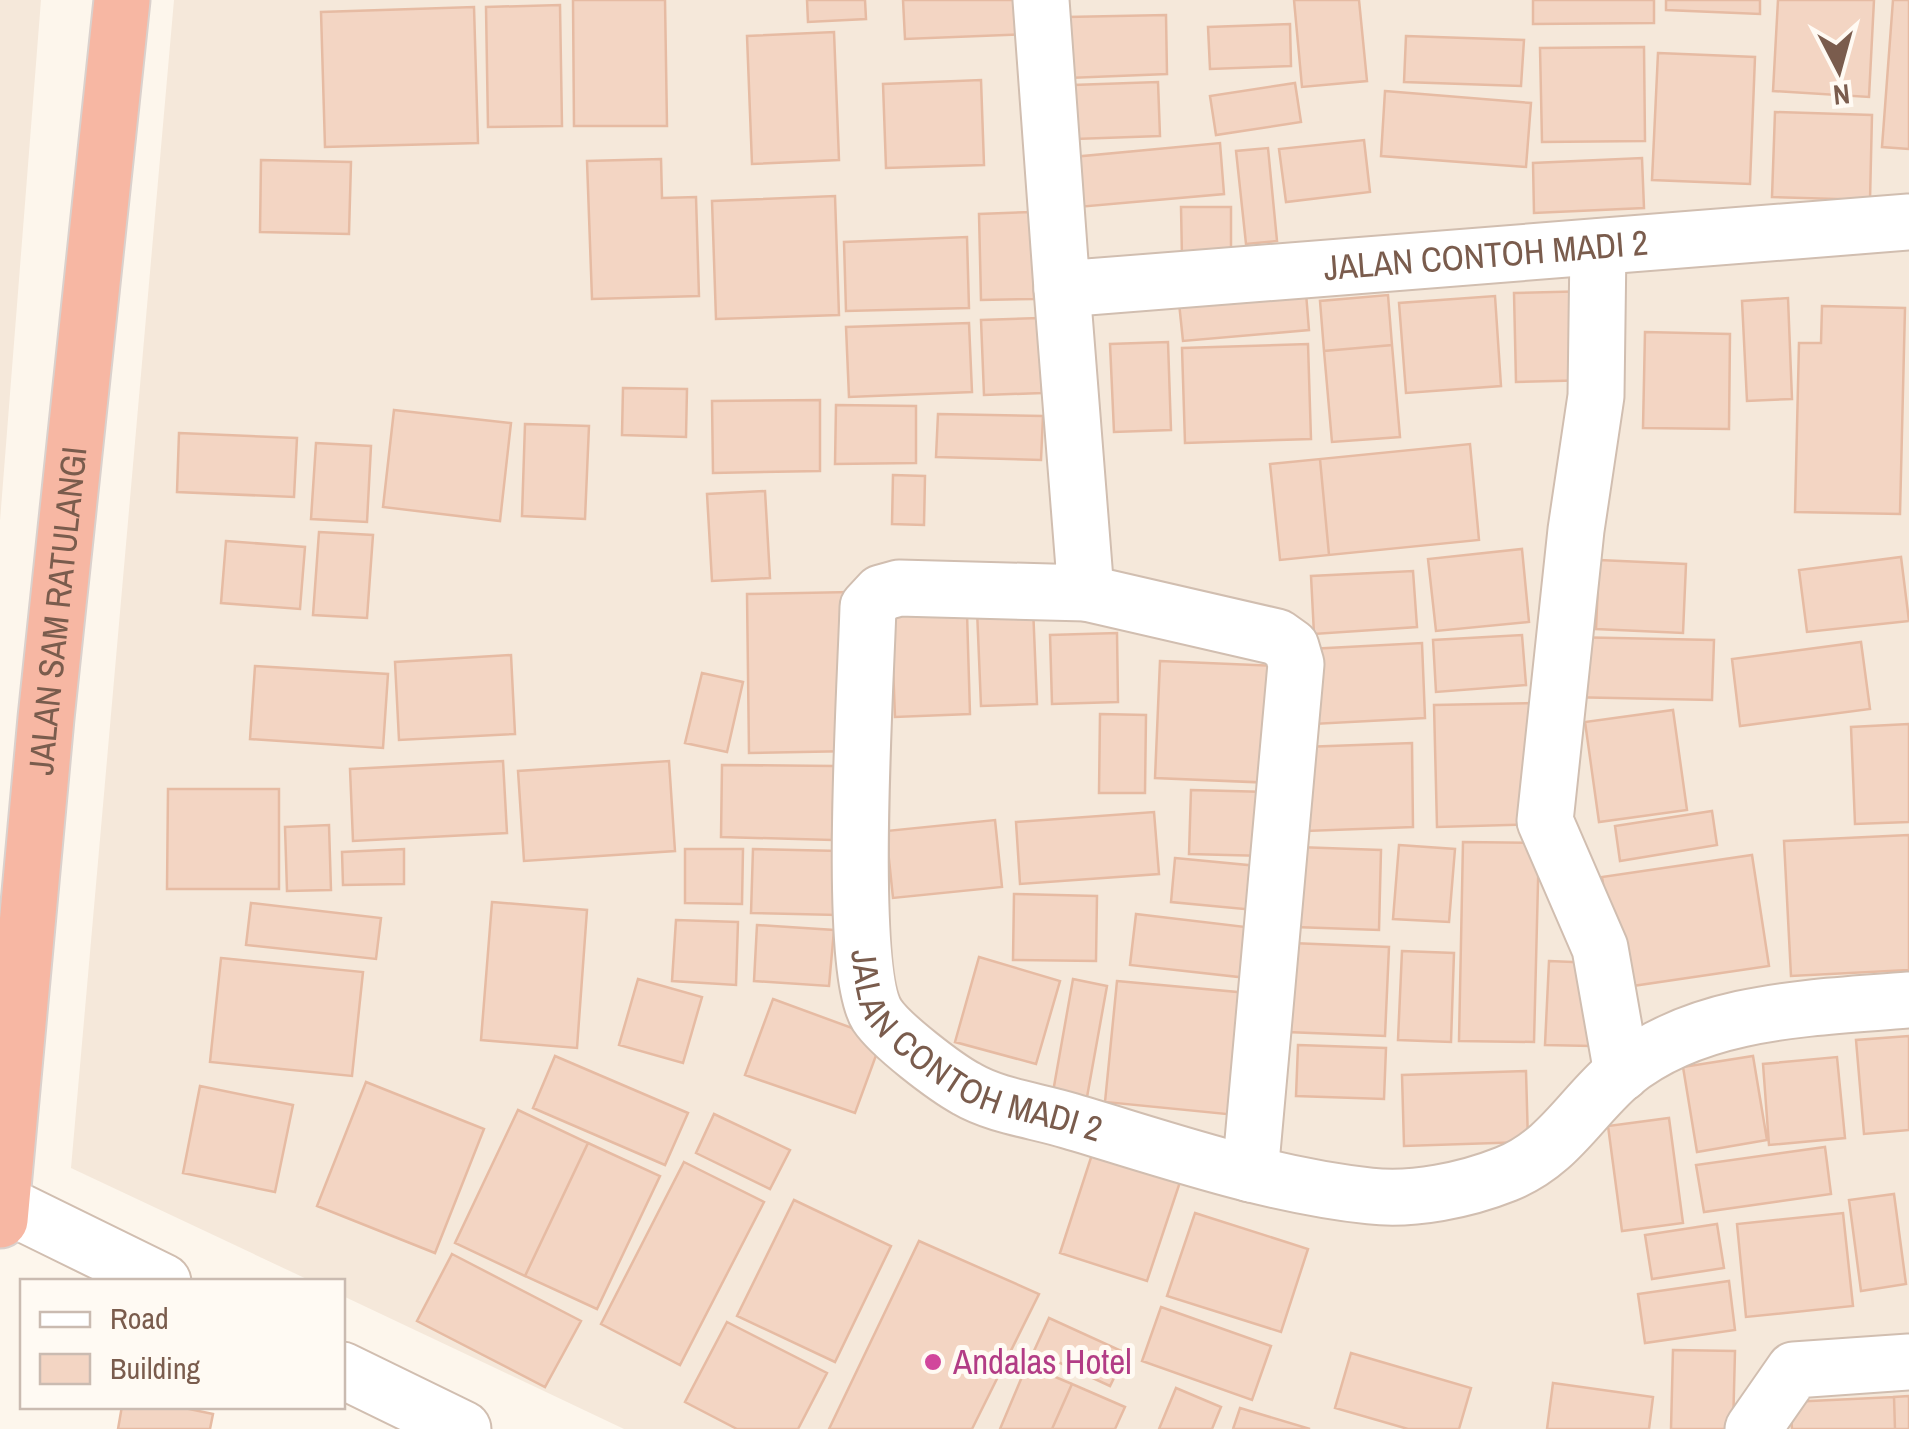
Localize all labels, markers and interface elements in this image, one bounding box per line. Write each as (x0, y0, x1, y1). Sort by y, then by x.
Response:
north arrow (1789, 20, 1889, 120)
text: N (1831, 75, 1852, 115)
street label: JALAN CONTOH MADI 2 (1322, 219, 1650, 291)
street label: JALAN SAM RATULANGI (17, 444, 98, 777)
street label: JALAN CONTOH MADI 2 (840, 947, 1108, 1152)
legend (20, 1279, 345, 1409)
text: Road (110, 1298, 169, 1338)
place label: Andalas Hotel (952, 1338, 1132, 1385)
text: Building (110, 1348, 201, 1388)
marker: Andalas Hotel (922, 1351, 944, 1373)

